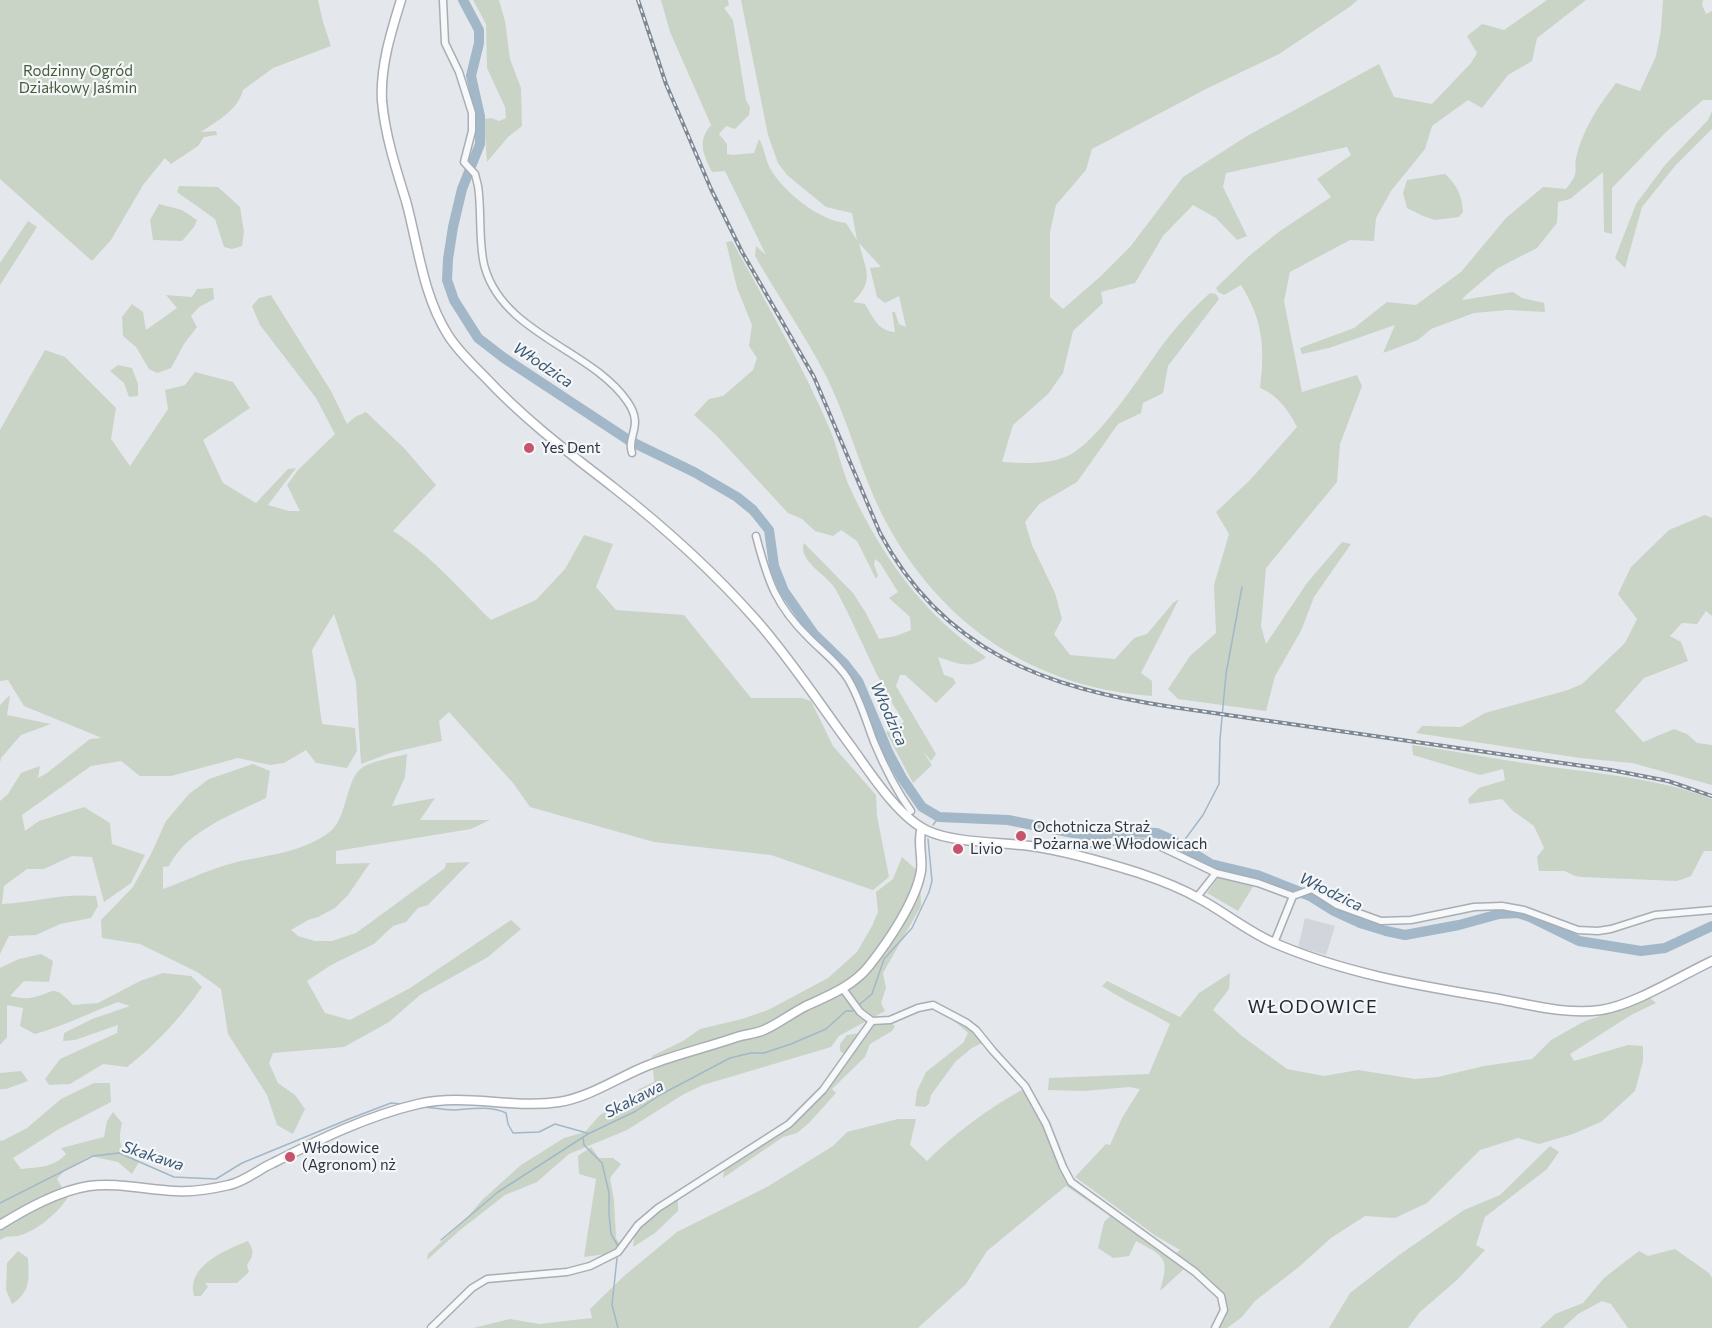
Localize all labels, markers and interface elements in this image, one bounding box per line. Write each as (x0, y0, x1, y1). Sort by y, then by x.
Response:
park label: Rodzinny Ogród Działkowy Jaśmin (19, 62, 137, 97)
water label: Włodzica (509, 338, 577, 392)
place label: Yes Dent (541, 439, 601, 457)
marker: Yes Dent (522, 441, 536, 455)
water label: Włodzica (866, 679, 912, 749)
place label: Ochotnicza Straż Pożarna we Włodowicach (1033, 818, 1207, 853)
marker: Ochotnicza Straż Pożarna we Włodowicach (1014, 829, 1028, 843)
place label: Livio (970, 840, 1003, 858)
marker: Livio (951, 842, 965, 856)
water label: Włodzica (1296, 868, 1366, 916)
district label: WŁODOWICE (1248, 996, 1378, 1018)
water label: Skakawa (601, 1076, 667, 1122)
water label: Skakawa (120, 1137, 186, 1175)
place label: Włodowice (Agronom) nż (302, 1139, 396, 1174)
marker: Włodowice (Agronom) nż (283, 1150, 297, 1164)

